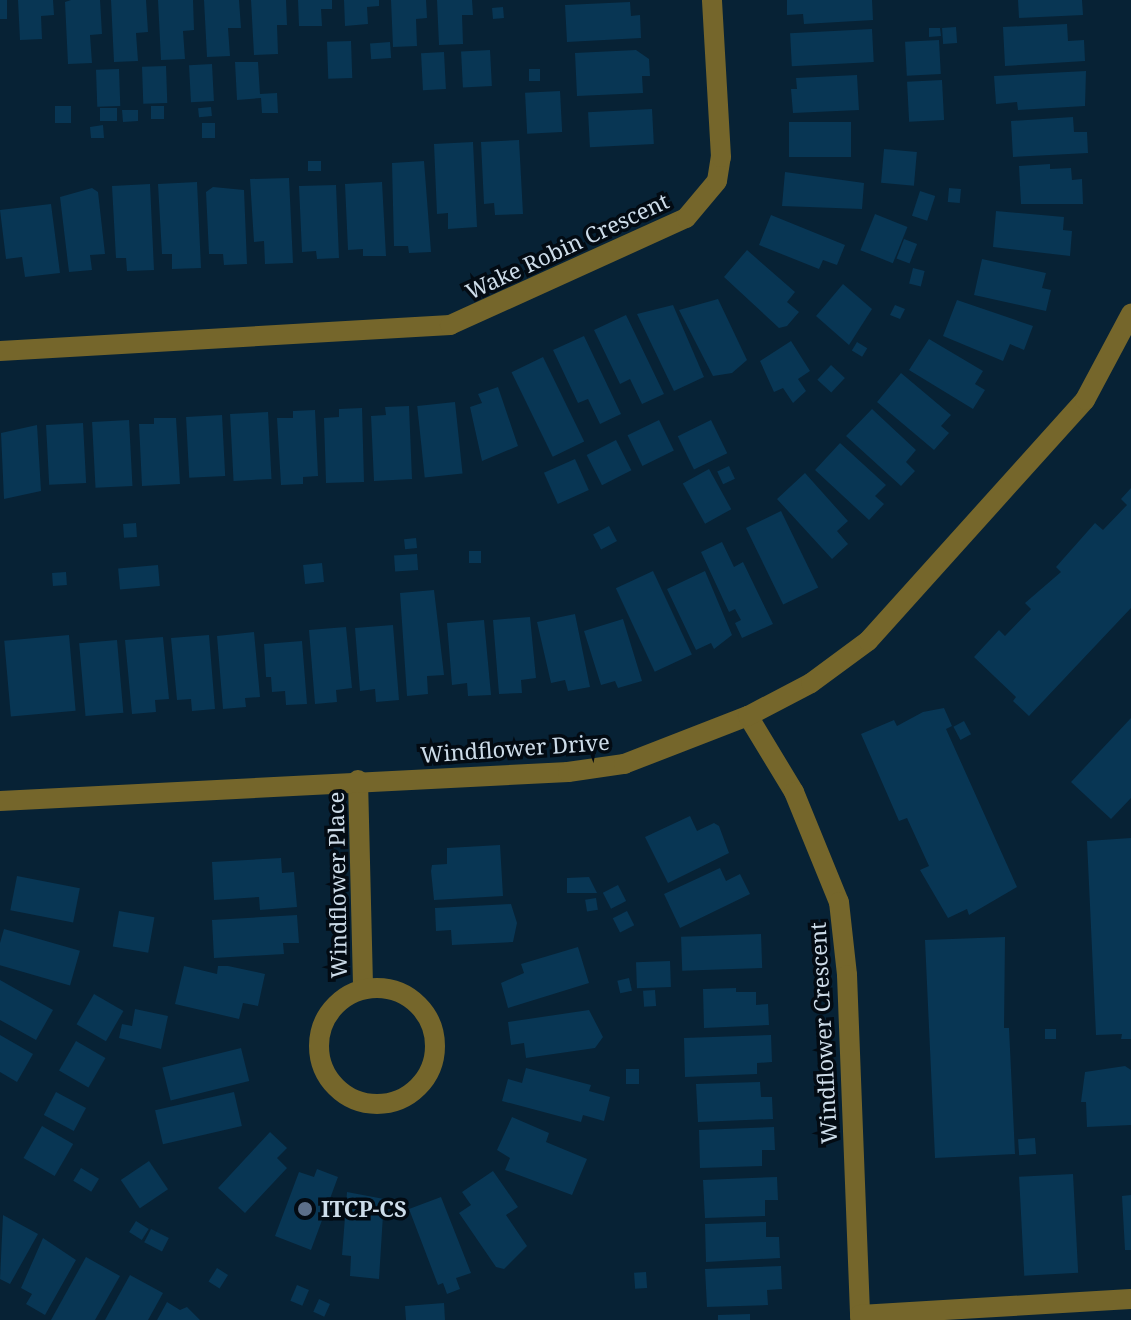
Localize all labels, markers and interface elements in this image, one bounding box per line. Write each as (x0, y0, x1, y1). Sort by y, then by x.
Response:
street label: Wake Robin Crescent (461, 187, 673, 305)
street label: Windflower Drive (419, 728, 611, 768)
street label: Windflower Place (322, 791, 352, 979)
street label: Windflower Crescent (804, 921, 842, 1145)
place label: ITCP-CS (321, 1196, 407, 1222)
marker: ITCP-CS (296, 1200, 314, 1218)

